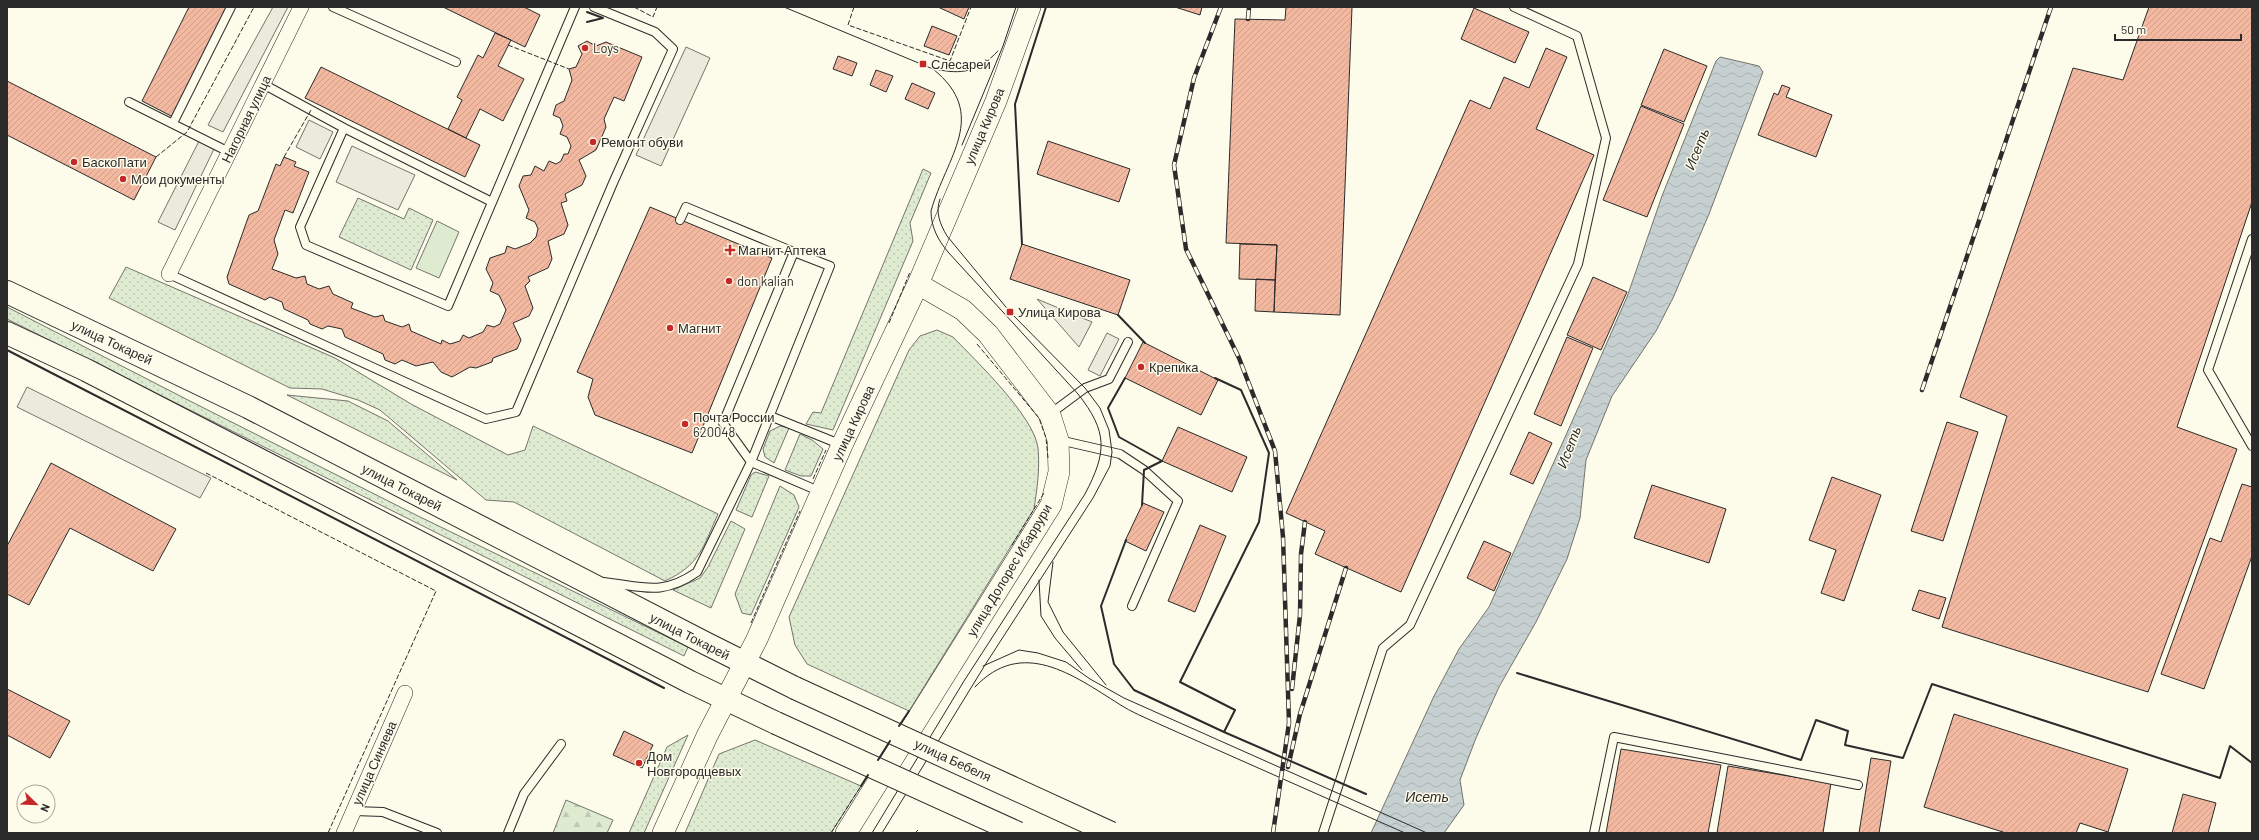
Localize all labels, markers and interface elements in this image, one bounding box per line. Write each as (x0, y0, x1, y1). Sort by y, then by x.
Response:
scale bar (2115, 16, 2241, 42)
text: 50 m (2121, 22, 2146, 36)
place label: Loys (593, 40, 619, 56)
marker: Loys (580, 43, 590, 53)
place label: Слесарей (931, 56, 991, 72)
marker: Слесарей (918, 59, 928, 69)
street label: Нагорная улица (218, 72, 274, 165)
street label: улица Кирова (961, 85, 1008, 167)
water label: Исеть (1680, 125, 1713, 172)
place label: Ремонт обуви (601, 134, 683, 150)
marker: Ремонт обуви (588, 137, 598, 147)
place label: БаскоПати (82, 154, 147, 170)
marker: БаскоПати (69, 157, 79, 167)
place label: Мои документы (131, 171, 225, 187)
marker: Мои документы (118, 174, 128, 184)
place label: Магнит Аптека (738, 242, 827, 258)
marker: Магнит Аптека (725, 245, 735, 255)
place label: don kalian (737, 273, 794, 289)
marker: don kalian (724, 276, 734, 286)
place label: Улица Кирова (1018, 304, 1102, 320)
marker: Улица Кирова (1005, 307, 1015, 317)
street label: улица Токарей (69, 316, 155, 368)
place label: Магнит (678, 320, 721, 336)
marker: Магнит (665, 323, 675, 333)
place label: Крепика (1149, 359, 1199, 375)
marker: Крепика (1136, 362, 1146, 372)
street label: улица Кирова (829, 382, 878, 463)
place label: Почта России 620048 (693, 409, 775, 440)
marker: Почта России 620048 (680, 419, 690, 429)
water label: Исеть (1553, 423, 1584, 470)
street label: улица Токарей (359, 460, 445, 514)
street label: улица Долорес Ибаррури (963, 501, 1055, 639)
street label: улица Токарей (647, 609, 733, 663)
street label: улица Синяева (348, 718, 400, 808)
street label: улица Бебеля (912, 735, 994, 785)
place label: Дом Новгородцевых (647, 748, 742, 779)
marker: Дом Новгородцевых (634, 758, 644, 768)
north arrow (16, 784, 56, 824)
water label: Исеть (1405, 788, 1449, 805)
text: N (38, 802, 53, 814)

